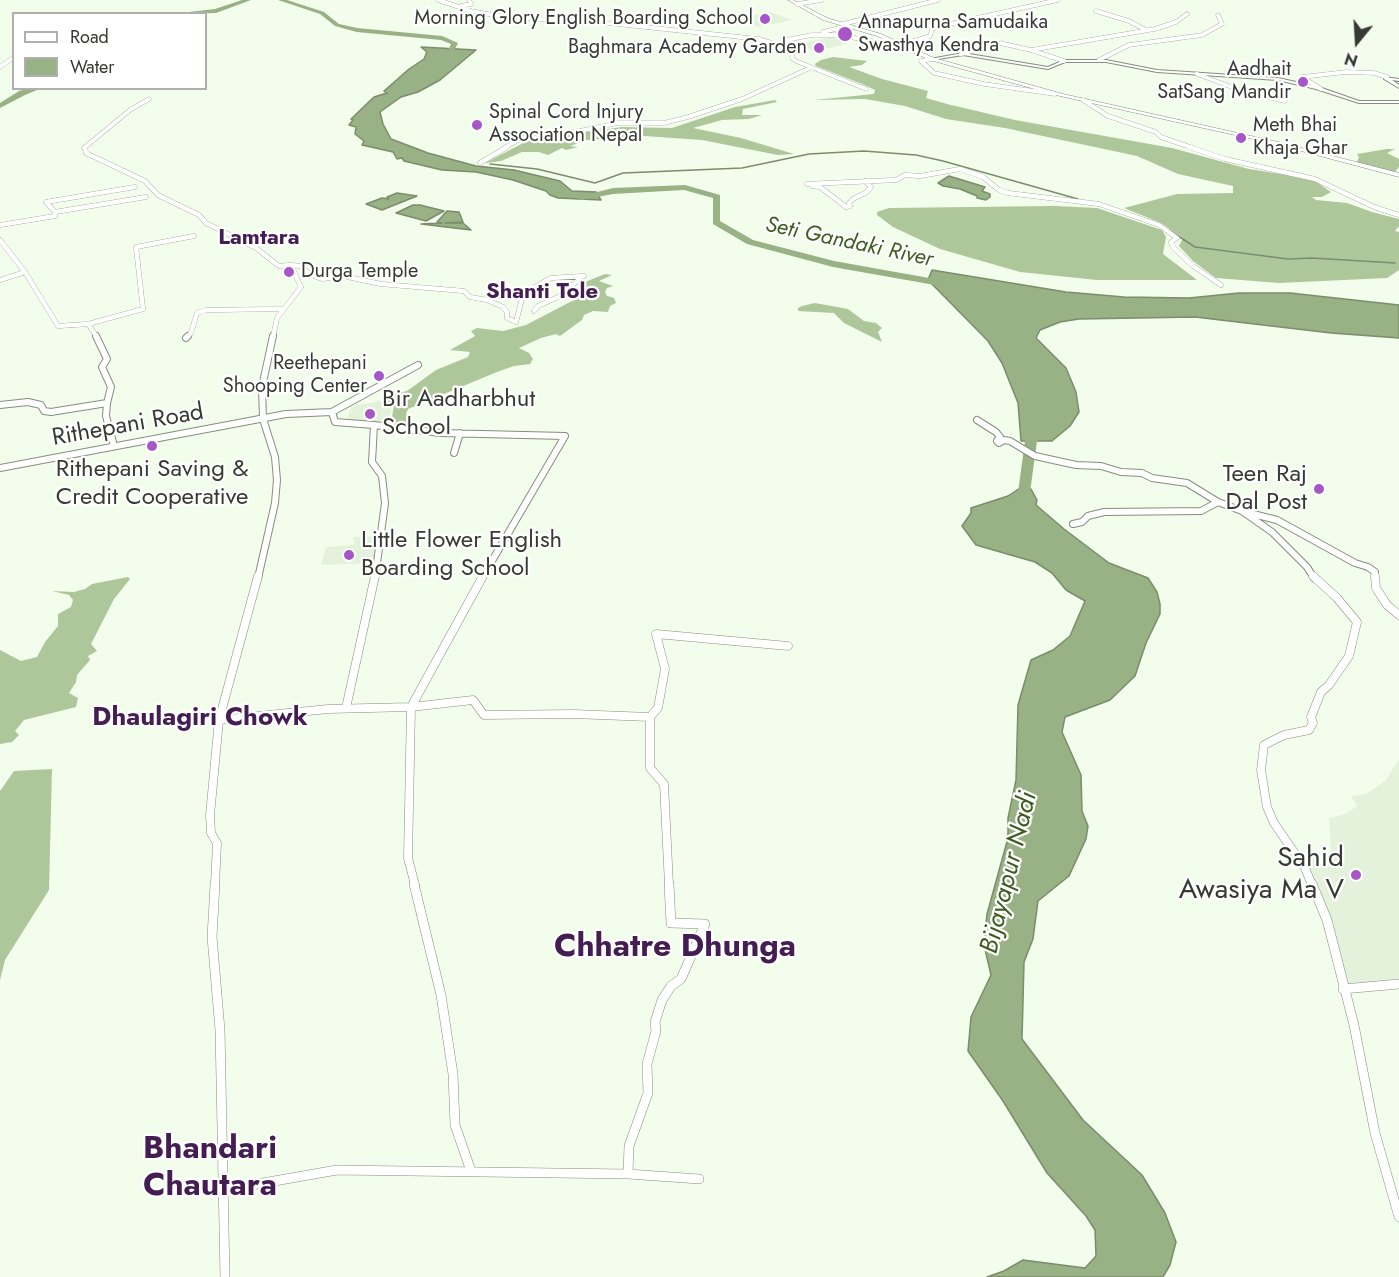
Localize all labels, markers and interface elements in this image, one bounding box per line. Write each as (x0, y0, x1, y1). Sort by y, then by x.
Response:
place label: Morning Glory English Boarding School (414, 7, 753, 31)
place label: Annapurna Samudaika Swasthya Kendra (858, 11, 1048, 58)
legend (12, 12, 207, 90)
marker: Morning Glory English Boarding School (758, 12, 772, 26)
north arrow (1327, 12, 1387, 72)
text: Road (70, 24, 109, 50)
marker: Annapurna Samudaika Swasthya Kendra (836, 25, 854, 43)
place label: Baghmara Academy Garden (568, 36, 807, 60)
marker: Baghmara Academy Garden (812, 41, 826, 55)
text: N (1342, 47, 1361, 72)
text: Water (70, 54, 114, 80)
place label: Aadhait SatSang Mandir (1157, 58, 1291, 105)
marker: Aadhait SatSang Mandir (1296, 75, 1310, 89)
place label: Spinal Cord Injury Association Nepal (489, 101, 643, 148)
place label: Meth Bhai Khaja Ghar (1253, 114, 1348, 161)
marker: Spinal Cord Injury Association Nepal (470, 118, 484, 132)
marker: Meth Bhai Khaja Ghar (1234, 131, 1248, 145)
water label: Seti Gandaki River (763, 212, 935, 274)
district label: Lamtara (218, 226, 300, 252)
place label: Durga Temple (301, 260, 418, 284)
marker: Durga Temple (282, 265, 296, 279)
district label: Shanti Tole (486, 280, 598, 306)
place label: Reethepani Shooping Center (223, 352, 367, 399)
marker: Reethepani Shooping Center (372, 369, 386, 383)
place label: Bir Aadharbhut School (382, 386, 535, 442)
street label: Rithepani Road (50, 398, 206, 454)
marker: Bir Aadharbhut School (363, 407, 377, 421)
marker: Rithepani Saving & Credit Cooperative (145, 439, 159, 453)
place label: Rithepani Saving & Credit Cooperative (56, 456, 248, 512)
place label: Teen Raj Dal Post (1223, 461, 1307, 517)
marker: Teen Raj Dal Post (1312, 482, 1326, 496)
place label: Little Flower English Boarding School (361, 527, 562, 583)
marker: Little Flower English Boarding School (342, 548, 356, 562)
district label: Dhaulagiri Chowk (92, 703, 308, 735)
water label: Bijayapur Nadi (975, 789, 1045, 957)
place label: Sahid Awasiya Ma V (1179, 842, 1344, 908)
marker: Sahid Awasiya Ma V (1349, 868, 1363, 882)
district label: Chhatre Dhunga (554, 929, 796, 967)
district label: Bhandari Chautara (143, 1131, 277, 1206)

